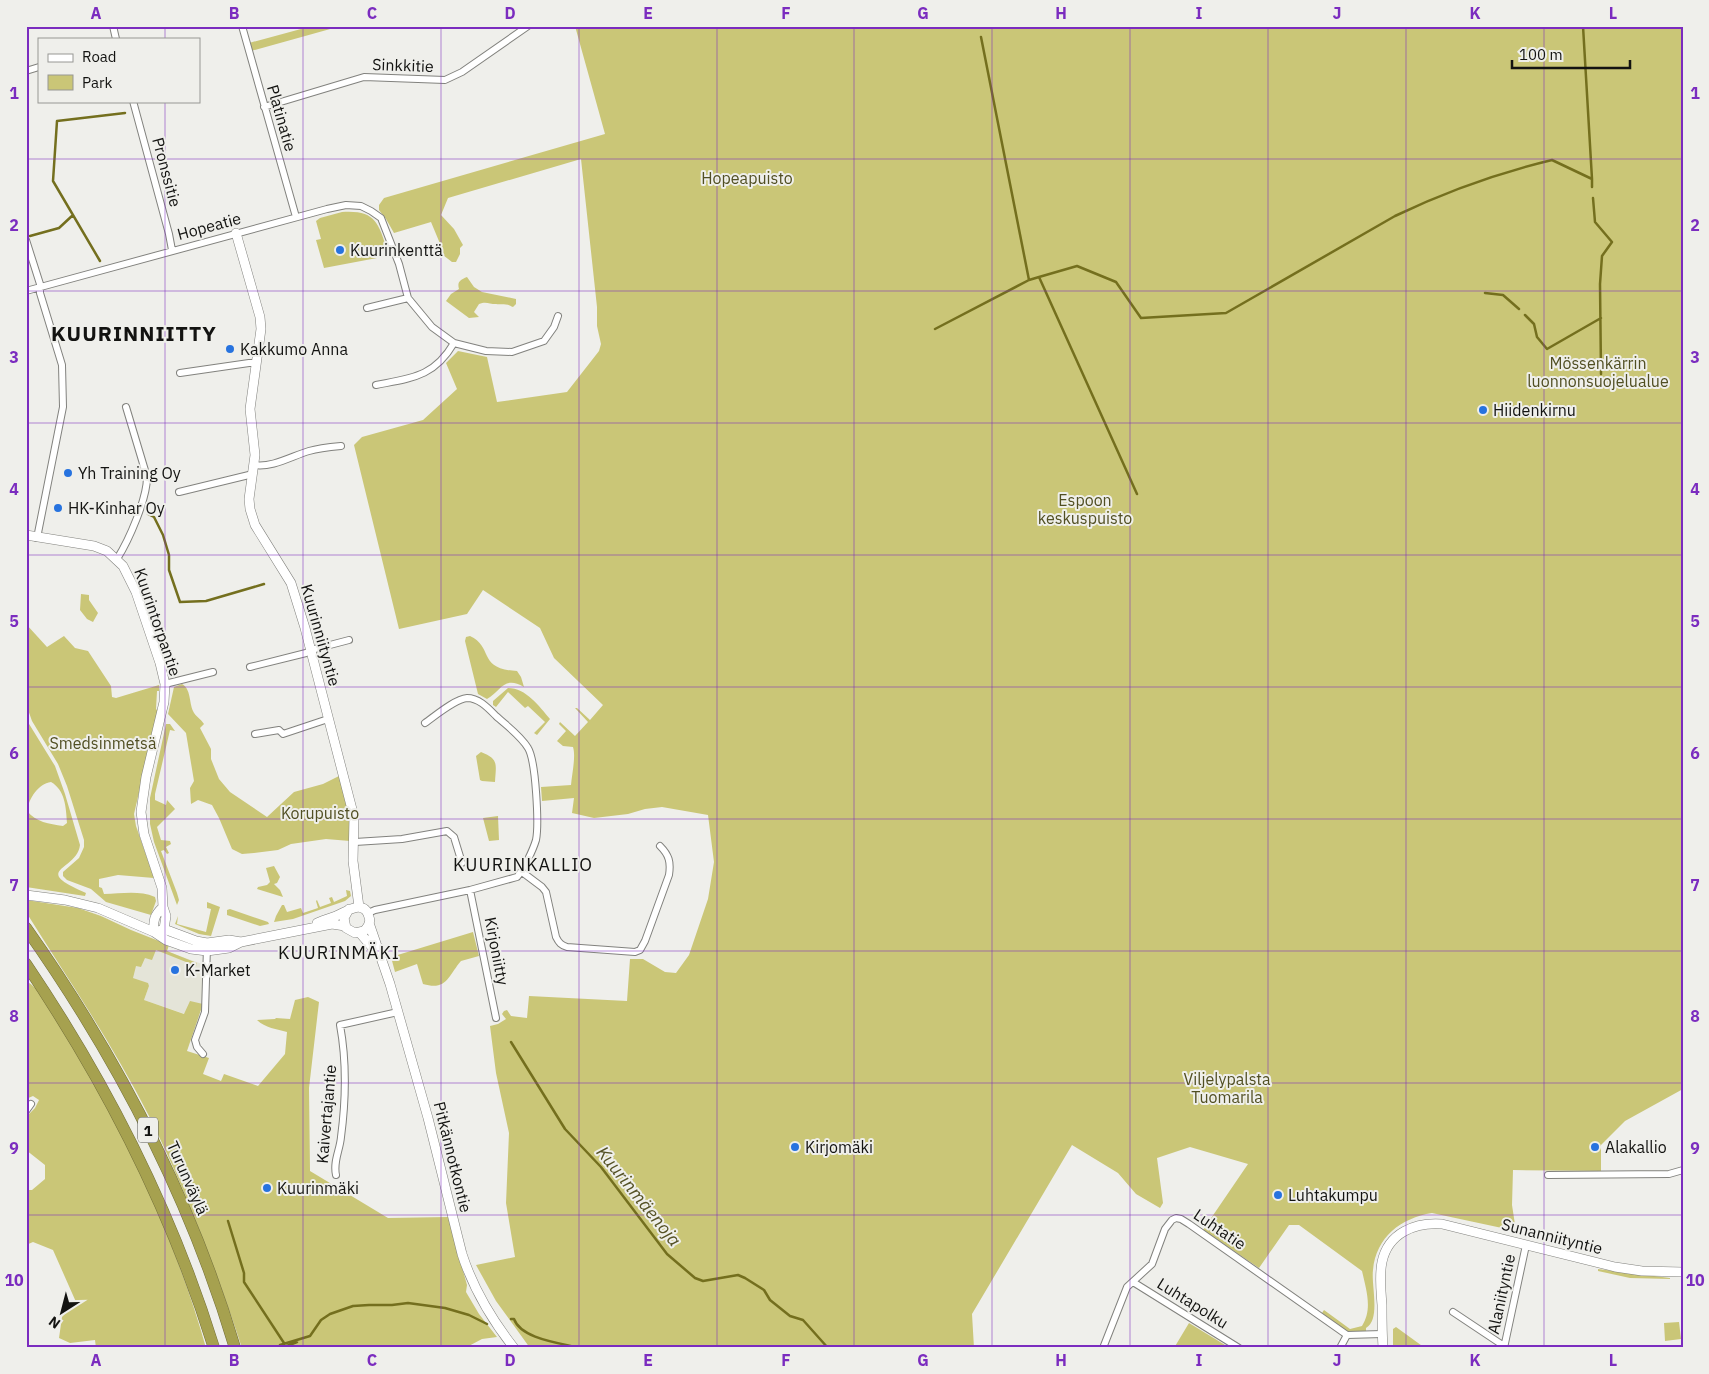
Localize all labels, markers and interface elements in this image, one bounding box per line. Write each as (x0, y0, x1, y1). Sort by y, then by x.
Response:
text: A (91, 3, 102, 23)
text: B (229, 3, 240, 23)
text: C (367, 3, 377, 23)
text: D (504, 3, 516, 23)
text: E (643, 3, 653, 23)
text: F (781, 3, 791, 23)
text: G (917, 3, 929, 23)
text: H (1055, 3, 1067, 23)
text: I (1196, 3, 1203, 23)
text: J (1333, 3, 1341, 23)
text: K (1469, 3, 1481, 23)
text: L (1609, 3, 1617, 23)
legend (38, 38, 200, 102)
scale bar (1512, 38, 1629, 70)
text: 100 m (1519, 45, 1563, 64)
text: Road (82, 47, 117, 66)
street label: Sinkkitie (372, 54, 434, 76)
text: Park (82, 73, 112, 92)
street label: Platinatie (263, 82, 301, 154)
text: 1 (9, 83, 19, 103)
text: 1 (1690, 83, 1700, 103)
street label: Pronssitie (148, 135, 186, 209)
park label: Hopeapuisto (701, 168, 793, 188)
street label: Hopeatie (175, 208, 243, 244)
text: 2 (9, 215, 19, 235)
text: 2 (1690, 215, 1700, 235)
place label: Kuurinkenttä (350, 240, 443, 260)
marker: Kuurinkenttä (334, 244, 346, 256)
district label: KUURINNIITTY (51, 319, 217, 347)
place label: Kakkumo Anna (240, 339, 348, 359)
marker: Kakkumo Anna (224, 343, 236, 355)
text: 3 (9, 347, 19, 367)
text: 3 (1690, 347, 1700, 367)
park label: Mössenkärrin luonnonsuojelualue (1527, 353, 1669, 391)
place label: Hiidenkirnu (1493, 400, 1576, 420)
marker: Hiidenkirnu (1477, 404, 1489, 416)
place label: Yh Training Oy (78, 463, 181, 483)
marker: Yh Training Oy (62, 467, 74, 479)
text: 4 (9, 479, 19, 499)
text: 4 (1690, 479, 1700, 499)
park label: Espoon keskuspuisto (1038, 490, 1132, 528)
place label: HK-Kinhar Oy (68, 498, 165, 518)
marker: HK-Kinhar Oy (52, 502, 64, 514)
street label: Kuurintorpantie (130, 565, 186, 679)
street label: Kuurinniityntie (297, 582, 345, 689)
text: 5 (9, 611, 19, 631)
text: 5 (1690, 611, 1700, 631)
park label: Smedsinmetsä (50, 733, 157, 753)
text: 6 (9, 743, 19, 763)
text: 6 (1690, 743, 1700, 763)
park label: Korupuisto (281, 803, 359, 823)
district label: KUURINKALLIO (453, 853, 593, 876)
text: 7 (9, 875, 19, 895)
text: 7 (1690, 875, 1700, 895)
street label: Kirjoniitty (481, 915, 513, 987)
district label: KUURINMÄKI (278, 941, 400, 964)
place label: K-Market (185, 960, 251, 980)
marker: K-Market (169, 964, 181, 976)
text: 8 (9, 1006, 19, 1026)
text: 8 (1690, 1006, 1700, 1026)
street label: Kaivertajantie (312, 1064, 340, 1164)
park label: Viljelypalsta Tuomarila (1183, 1069, 1271, 1107)
street label: Pitkännotkontie (430, 1099, 476, 1215)
road number: 1 (138, 1118, 158, 1142)
place label: Kirjomäki (805, 1137, 873, 1157)
place label: Alakallio (1605, 1137, 1667, 1157)
text: 9 (9, 1138, 19, 1158)
street label: Turunväylä (163, 1138, 213, 1218)
text: 9 (1690, 1138, 1700, 1158)
water label: Kuurinmäenoja (592, 1141, 686, 1251)
marker: Kirjomäki (789, 1141, 801, 1153)
marker: Alakallio (1589, 1141, 1601, 1153)
place label: Kuurinmäki (277, 1178, 359, 1198)
marker: Kuurinmäki (261, 1182, 273, 1194)
place label: Luhtakumpu (1288, 1185, 1378, 1205)
marker: Luhtakumpu (1272, 1189, 1284, 1201)
street label: Luhtatie (1190, 1204, 1250, 1254)
street label: Sunanniityntie (1499, 1214, 1605, 1258)
street label: Alaniityntie (1483, 1252, 1519, 1336)
text: 10 (4, 1270, 24, 1290)
text: 10 (1685, 1270, 1705, 1290)
street label: Luhtapolku (1154, 1273, 1232, 1333)
north arrow (38, 1286, 88, 1336)
text: N (45, 1312, 64, 1333)
text: A (91, 1350, 102, 1370)
text: B (229, 1350, 240, 1370)
text: C (367, 1350, 377, 1370)
text: D (504, 1350, 516, 1370)
text: E (643, 1350, 653, 1370)
text: F (781, 1350, 791, 1370)
text: G (917, 1350, 929, 1370)
text: H (1055, 1350, 1067, 1370)
text: I (1196, 1350, 1203, 1370)
text: J (1333, 1350, 1341, 1370)
text: K (1469, 1350, 1481, 1370)
text: L (1609, 1350, 1617, 1370)

